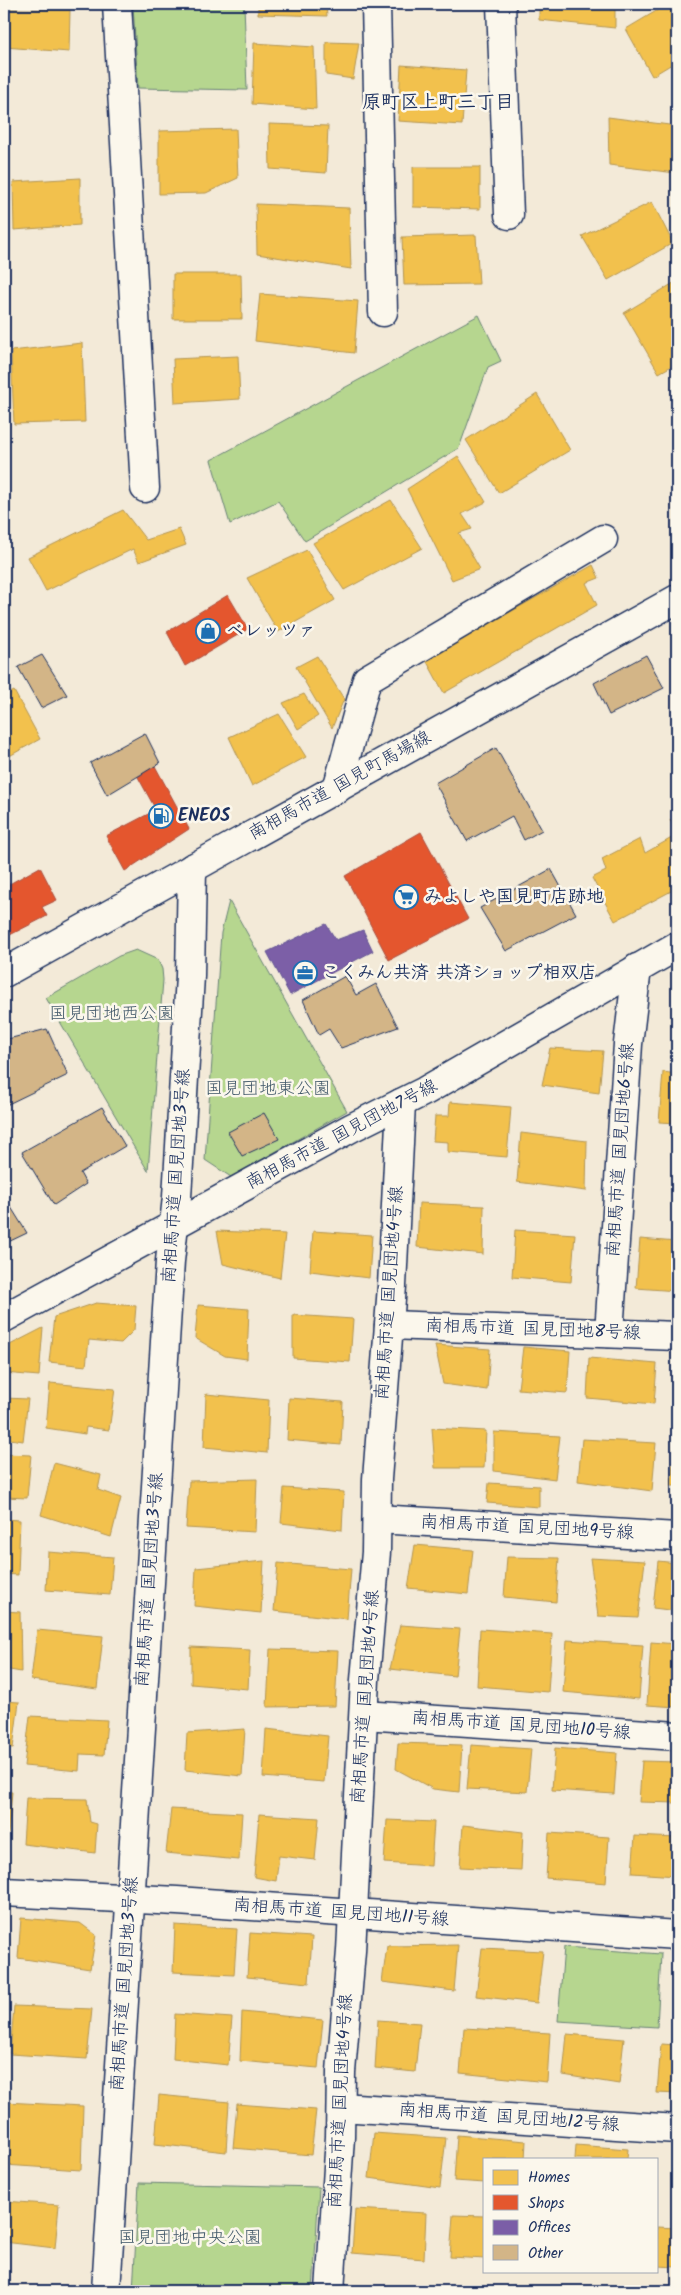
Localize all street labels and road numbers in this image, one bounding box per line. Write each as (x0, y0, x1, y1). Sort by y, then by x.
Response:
street label: 南相馬市道 国見町馬場線 (243, 724, 437, 848)
street label: 南相馬市道 国見団地6号線 (599, 1042, 643, 1258)
street label: 南相馬市道 国見団地3号線 (155, 1068, 199, 1284)
street label: 南相馬市道 国見団地7号線 (241, 1072, 443, 1198)
street label: 南相馬市道 国見団地4号線 (368, 1185, 412, 1401)
street label: 南相馬市道 国見団地8号線 (425, 1312, 641, 1348)
street label: 南相馬市道 国見団地3号線 (128, 1472, 172, 1688)
street label: 南相馬市道 国見団地9号線 (419, 1508, 635, 1548)
street label: 南相馬市道 国見団地4号線 (344, 1589, 388, 1805)
street label: 南相馬市道 国見団地10号線 (410, 1704, 632, 1748)
street label: 南相馬市道 国見団地3号線 (103, 1876, 147, 2092)
street label: 南相馬市道 国見団地11号線 (232, 1891, 450, 1935)
street label: 南相馬市道 国見団地4号線 (321, 1993, 361, 2209)
street label: 南相馬市道 国見団地12号線 (398, 2096, 620, 2140)

